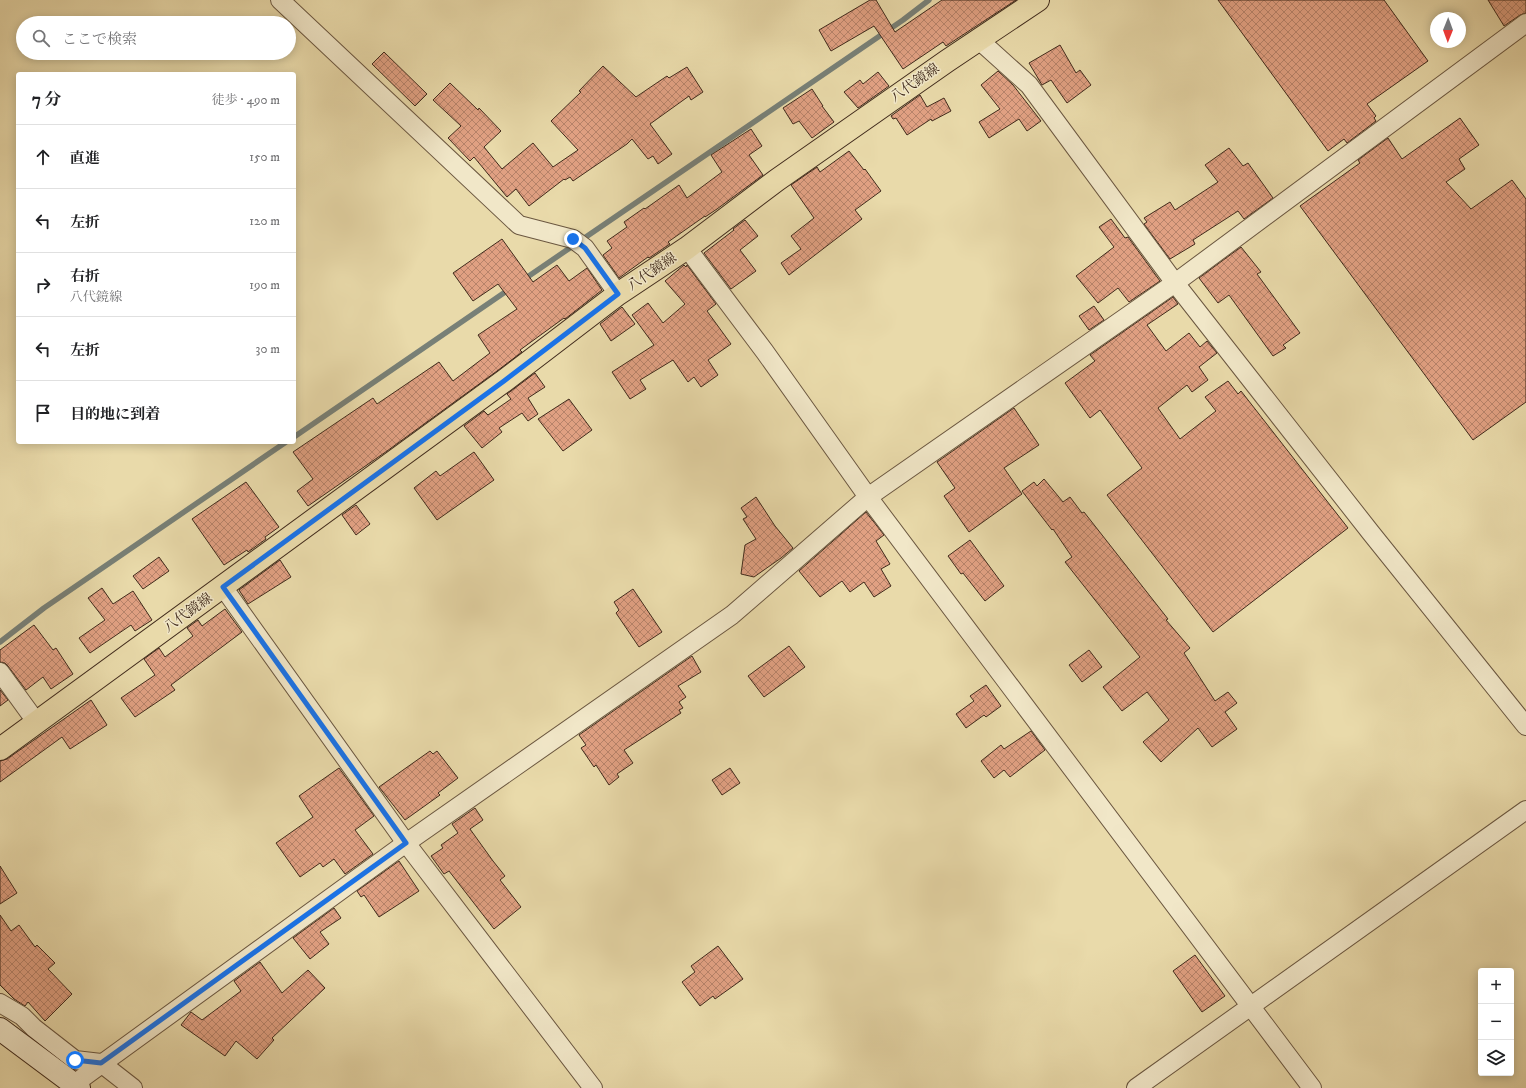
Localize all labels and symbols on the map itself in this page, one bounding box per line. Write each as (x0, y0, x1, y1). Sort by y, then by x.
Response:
north arrow (1430, 12, 1466, 48)
street label: 八代鏡線 (887, 60, 943, 106)
route end (564, 230, 582, 248)
street label: 八代鏡線 (624, 249, 680, 295)
street label: 八代鏡線 (160, 589, 216, 637)
route start (66, 1051, 84, 1069)

